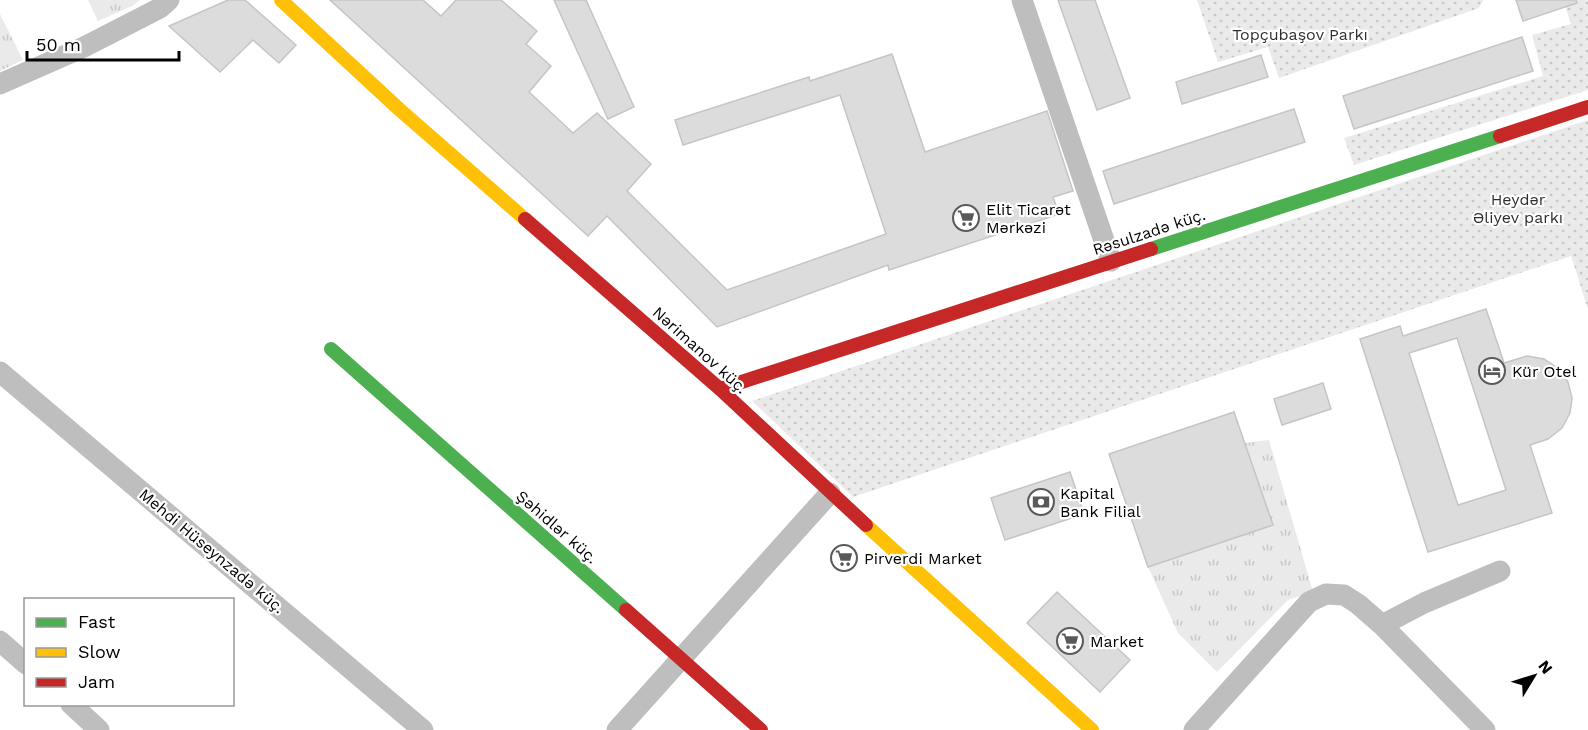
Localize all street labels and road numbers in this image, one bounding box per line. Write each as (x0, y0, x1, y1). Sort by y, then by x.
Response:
street label: Rəsulzadə küç. (1090, 205, 1208, 259)
street label: Nərimanov küç. (649, 302, 751, 398)
street label: Mehdi Hüseynzadə küç. (135, 485, 289, 617)
street label: Şəhidlər küç. (512, 487, 602, 567)

